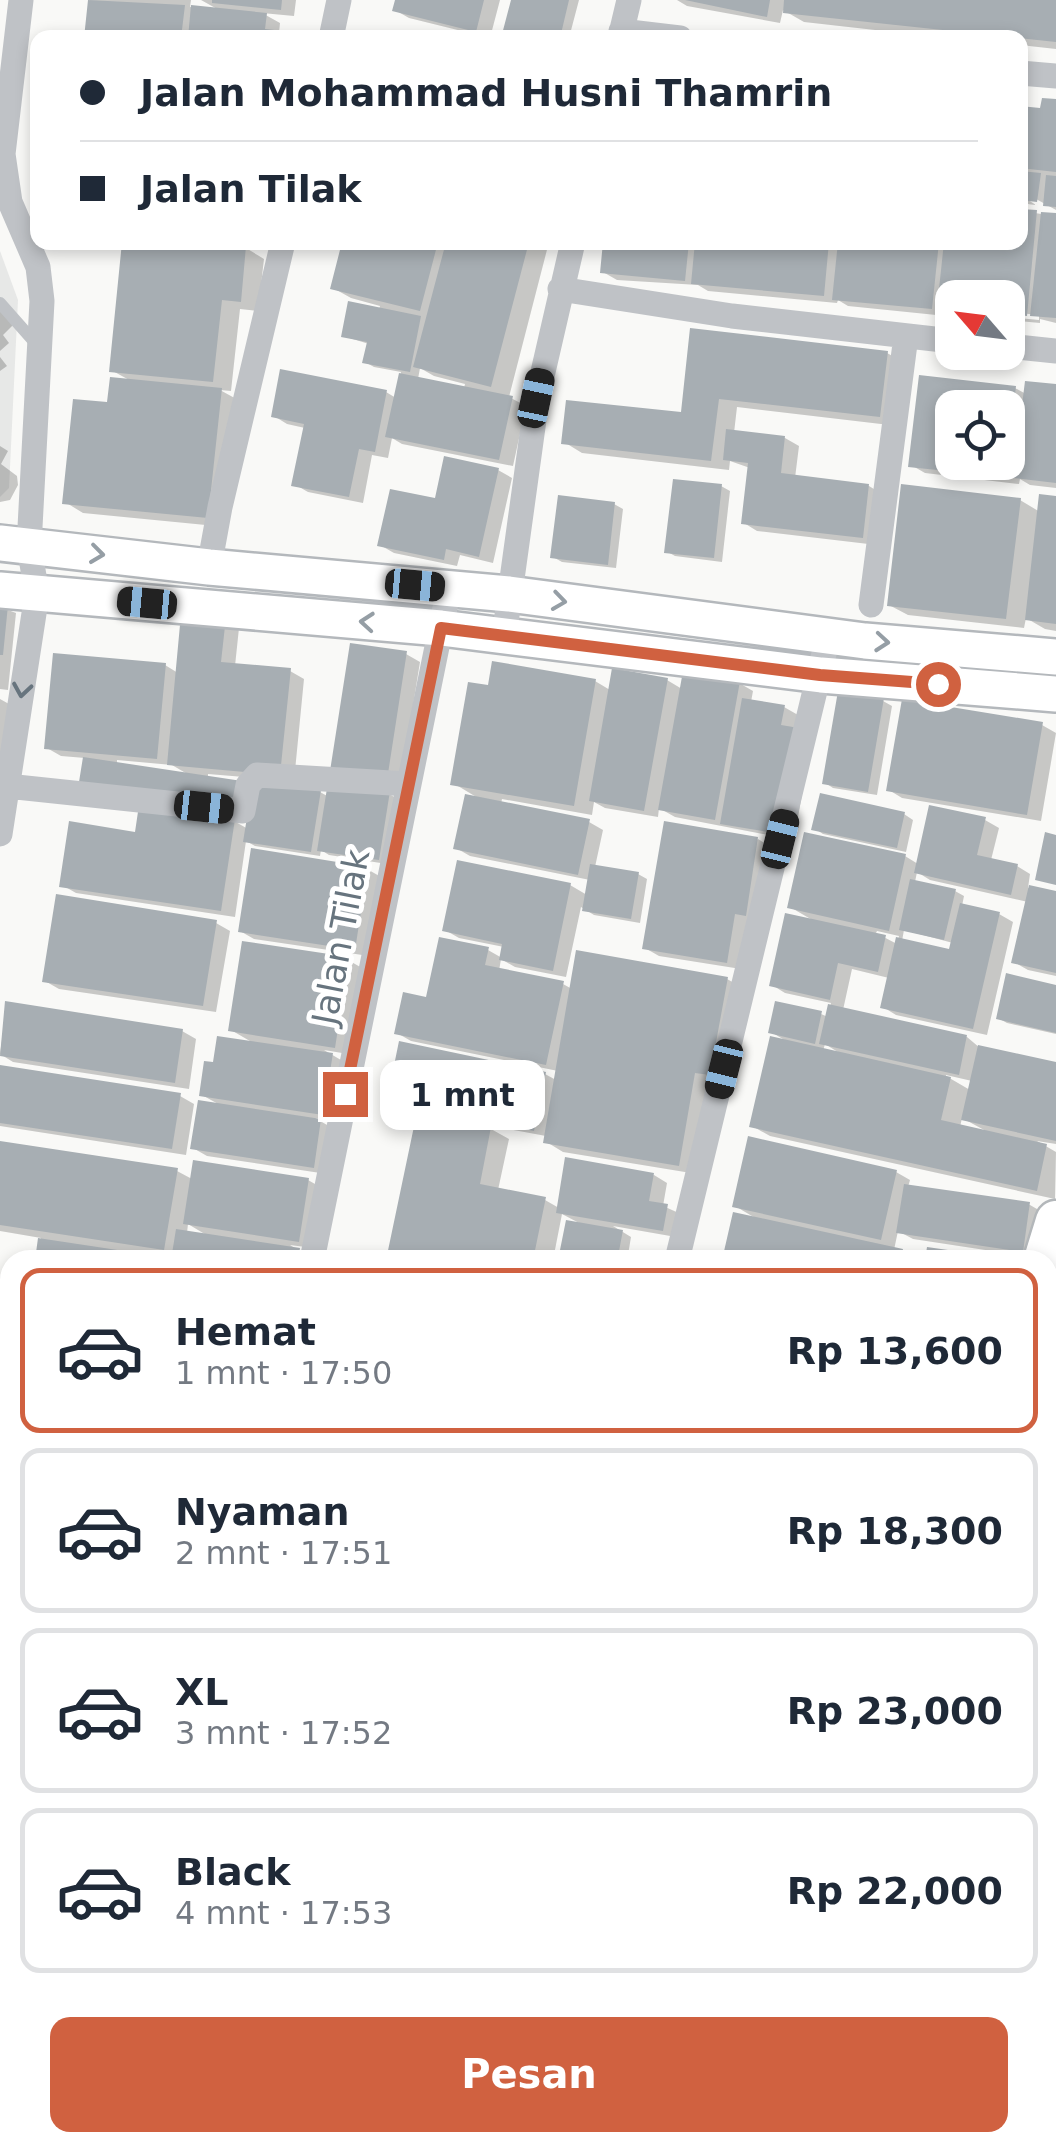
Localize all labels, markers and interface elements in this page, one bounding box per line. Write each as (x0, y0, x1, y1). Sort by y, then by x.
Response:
text: Jalan Mohammad Husni Thamrin (140, 71, 832, 115)
text: Jalan Tilak (140, 167, 362, 211)
north arrow (935, 280, 1025, 370)
map controls (935, 280, 1025, 480)
car (515, 366, 557, 430)
button: locate (935, 390, 1025, 480)
one-way arrow (89, 543, 105, 564)
car (384, 567, 446, 603)
car (116, 585, 178, 621)
one-way arrow (551, 589, 568, 610)
one-way arrow (359, 611, 375, 633)
one-way arrow (874, 631, 890, 653)
route start (916, 662, 961, 707)
one-way arrow (13, 682, 34, 698)
car (173, 789, 235, 825)
car (758, 806, 802, 872)
street label: Jalan Tilak (304, 845, 378, 1030)
car (702, 1036, 746, 1102)
callout: 1 mnt (380, 1059, 545, 1129)
route end (323, 1072, 368, 1117)
text: 1 mnt (410, 1076, 515, 1114)
icon: car (55, 1306, 145, 1396)
text: Hemat (175, 1310, 316, 1354)
text: Rp 13,600 (787, 1329, 1003, 1373)
text: 1 mnt · 17:50 (175, 1354, 392, 1392)
icon: car (55, 1486, 145, 1576)
text: Nyaman (175, 1490, 350, 1534)
text: Rp 18,300 (787, 1509, 1003, 1553)
text: 2 mnt · 17:51 (175, 1534, 392, 1572)
icon: car (55, 1666, 145, 1756)
text: XL (175, 1670, 229, 1714)
text: Rp 23,000 (787, 1689, 1003, 1733)
text: 3 mnt · 17:52 (175, 1714, 392, 1752)
icon: car (55, 1846, 145, 1936)
text: Black (175, 1850, 290, 1894)
text: Rp 22,000 (787, 1869, 1003, 1913)
text: 4 mnt · 17:53 (175, 1894, 392, 1932)
button: Pesan (50, 2017, 1008, 2132)

